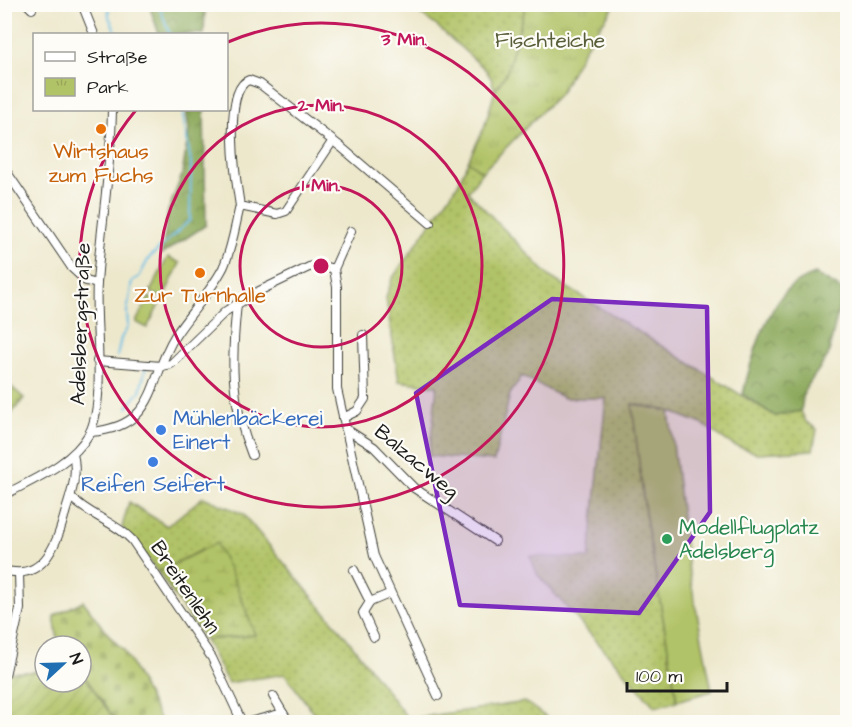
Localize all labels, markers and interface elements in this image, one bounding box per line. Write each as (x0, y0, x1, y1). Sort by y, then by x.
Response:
park label: Fischteiche (495, 26, 605, 55)
text: 3 Min. (380, 27, 427, 52)
legend (33, 33, 228, 111)
text: Straße (87, 45, 148, 70)
text: Park (87, 75, 129, 100)
text: 2 Min. (297, 93, 345, 118)
marker: Wirtshaus zum Fuchs (94, 122, 108, 136)
place label: Wirtshaus zum Fuchs (48, 137, 154, 190)
text: 1 Min. (302, 173, 341, 198)
street label: Adelsbergstraße (63, 242, 100, 406)
centre of rings (311, 256, 331, 276)
marker: Zur Turnhalle (193, 266, 207, 280)
place label: Zur Turnhalle (134, 281, 266, 310)
place label: Mühlenbäckerei Einert (173, 404, 323, 457)
street label: Balzacweg (367, 417, 465, 507)
marker: Mühlenbäckerei Einert (154, 423, 168, 437)
marker: Reifen Seifert (146, 455, 160, 469)
place label: Reifen Seifert (81, 470, 226, 499)
place label: Modellflugplatz Adelsberg (679, 513, 819, 568)
marker: Modellflugplatz Adelsberg (660, 532, 674, 546)
street label: Breitenlehn (144, 535, 228, 640)
north arrow (33, 634, 93, 694)
text: N (64, 650, 88, 668)
scale bar (627, 655, 728, 693)
text: 100 m (636, 664, 682, 689)

